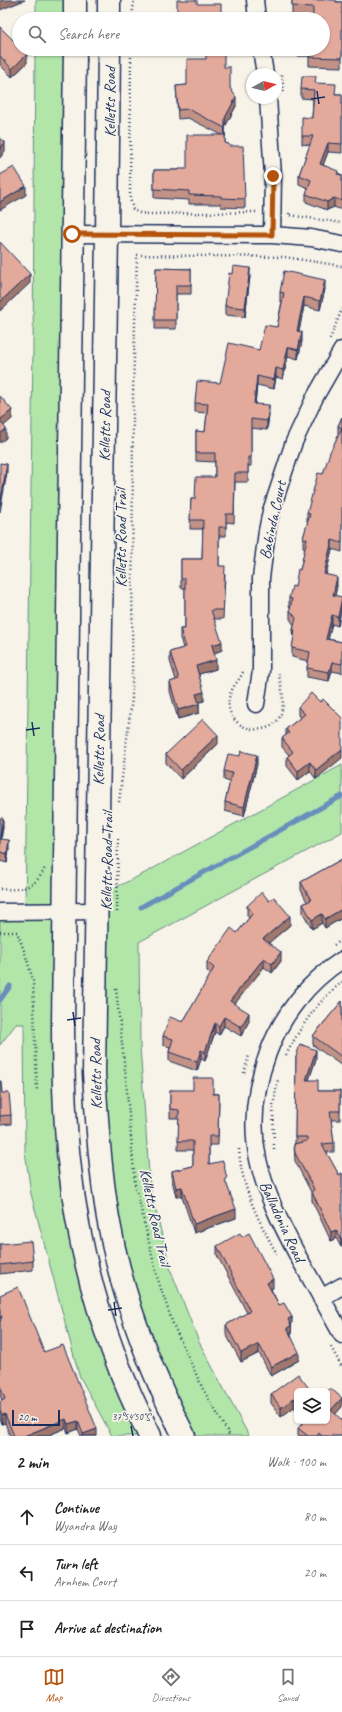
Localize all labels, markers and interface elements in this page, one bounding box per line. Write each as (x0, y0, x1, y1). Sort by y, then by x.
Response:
search box (12, 12, 330, 56)
icon: search (26, 23, 48, 45)
text: Search here (58, 25, 119, 44)
street label: Kelletts Road (100, 64, 120, 137)
north arrow (246, 68, 282, 104)
route end (264, 167, 282, 185)
route start (63, 225, 81, 243)
street label: Kelletts Road (94, 388, 116, 461)
street label: Babinda Court (255, 478, 291, 561)
street label: Kelletts Road Trail (111, 485, 131, 587)
street label: Kelletts Road (88, 712, 110, 785)
street label: Kelletts Road Trail (96, 808, 118, 911)
street label: Kelletts Road (85, 1036, 107, 1109)
street label: Kelletts Road Trail (135, 1167, 176, 1271)
street label: Balladonia Road (255, 1178, 311, 1267)
map controls (294, 1388, 330, 1424)
button: layers (294, 1388, 330, 1424)
scale bar (12, 1408, 60, 1427)
text: 20 m (18, 1410, 37, 1424)
text: 37°54'50"S (112, 1410, 152, 1423)
text: 2 min (16, 1452, 49, 1473)
text: Walk · 100 m (267, 1454, 326, 1470)
text: Continue (54, 1499, 99, 1518)
icon: ahead (16, 1506, 38, 1528)
text: 80 m (304, 1509, 326, 1525)
text: Wyandra Way (54, 1518, 117, 1534)
text: Turn left (54, 1555, 97, 1574)
icon: left (16, 1562, 38, 1584)
text: 20 m (304, 1565, 326, 1581)
text: Arnhem Court (54, 1574, 116, 1590)
icon: arrive (16, 1618, 38, 1640)
text: Arrive at destination (54, 1619, 161, 1638)
tab: Map (43, 1666, 65, 1704)
tab: Directions (152, 1666, 190, 1704)
tab: Saved (277, 1666, 299, 1704)

